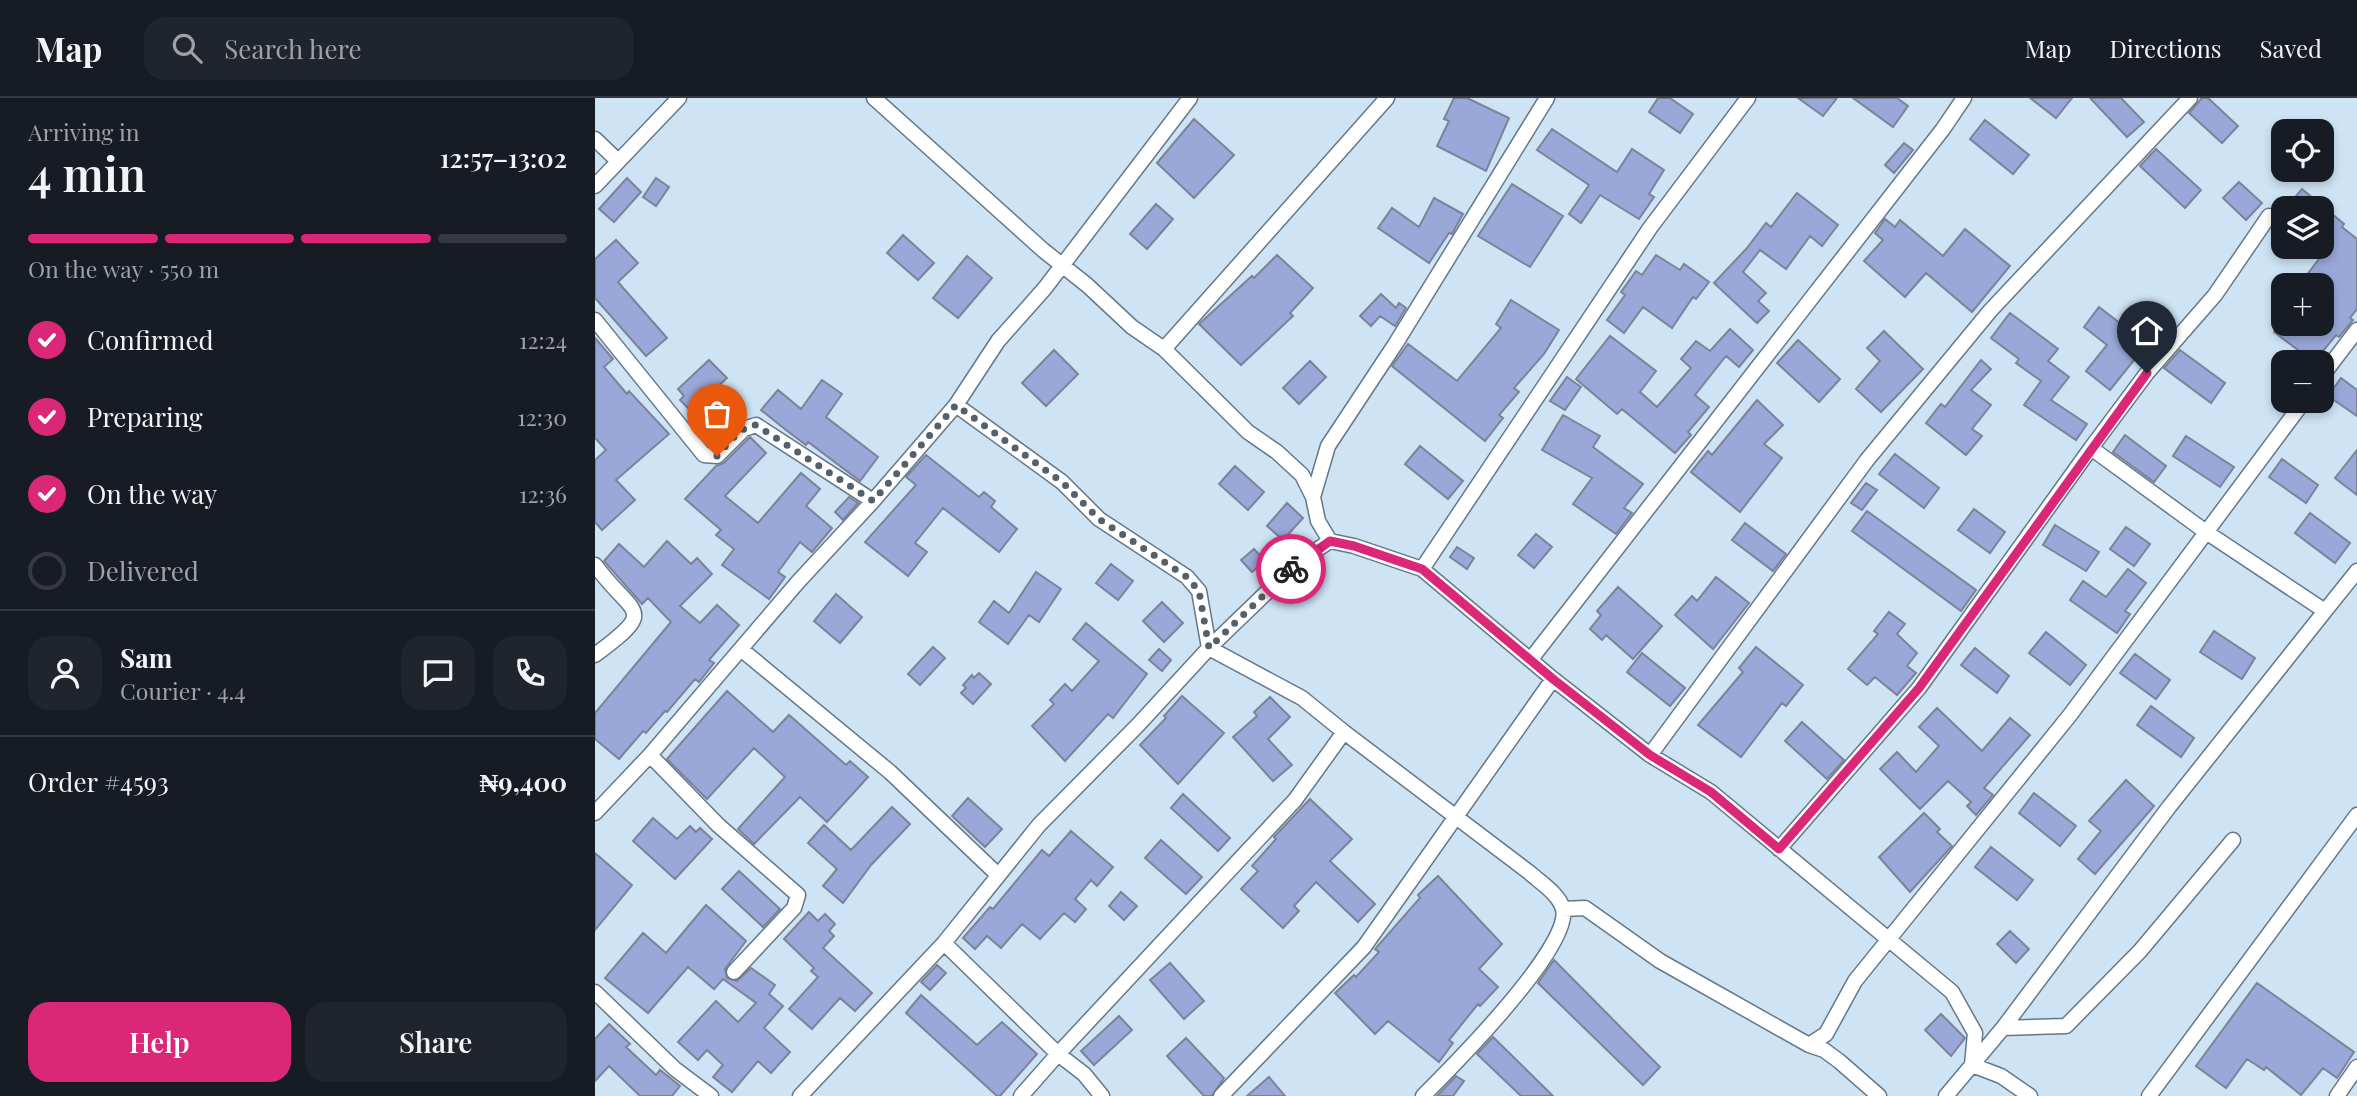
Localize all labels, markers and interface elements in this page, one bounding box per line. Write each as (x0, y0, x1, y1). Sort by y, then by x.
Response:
search box (144, 17, 634, 80)
text: Map (35, 26, 102, 70)
icon: search (168, 29, 206, 67)
text: Search here (224, 31, 362, 66)
text: Map (2025, 32, 2071, 64)
text: Directions (2109, 32, 2222, 64)
text: Saved (2260, 32, 2322, 64)
text: Arriving in (28, 116, 140, 147)
map controls (2271, 119, 2334, 413)
button: locate (2271, 119, 2334, 182)
text: 12:57–13:02 (440, 140, 567, 175)
text: 4 min (28, 142, 146, 204)
button: layers (2271, 196, 2334, 259)
text: On the way · 550 m (28, 253, 219, 284)
button: + (2271, 273, 2334, 336)
pin (2117, 301, 2177, 373)
icon: home (2128, 312, 2166, 350)
icon: check (28, 321, 66, 359)
text: Confirmed (87, 322, 214, 357)
text: 12:24 (519, 324, 567, 355)
button: − (2271, 350, 2334, 413)
pin (687, 384, 747, 456)
icon: bag (698, 395, 736, 433)
icon: check (28, 398, 66, 436)
text: Preparing (87, 399, 203, 434)
text: 12:30 (517, 401, 567, 432)
icon: check (28, 475, 66, 513)
text: On the way (87, 476, 217, 511)
text: 12:36 (519, 478, 567, 509)
courier (1256, 534, 1326, 604)
icon: bike (1272, 550, 1310, 588)
text: Delivered (87, 553, 199, 588)
button: person (28, 636, 102, 710)
button: chat (401, 636, 475, 710)
button: phone (493, 636, 567, 710)
text: Sam (120, 640, 172, 675)
text: Courier · 4.4 (120, 675, 246, 706)
text: Order #4593 (28, 764, 169, 799)
text: ₦9,400 (480, 764, 567, 799)
button: Help (28, 1002, 291, 1082)
button: Share (305, 1002, 567, 1082)

